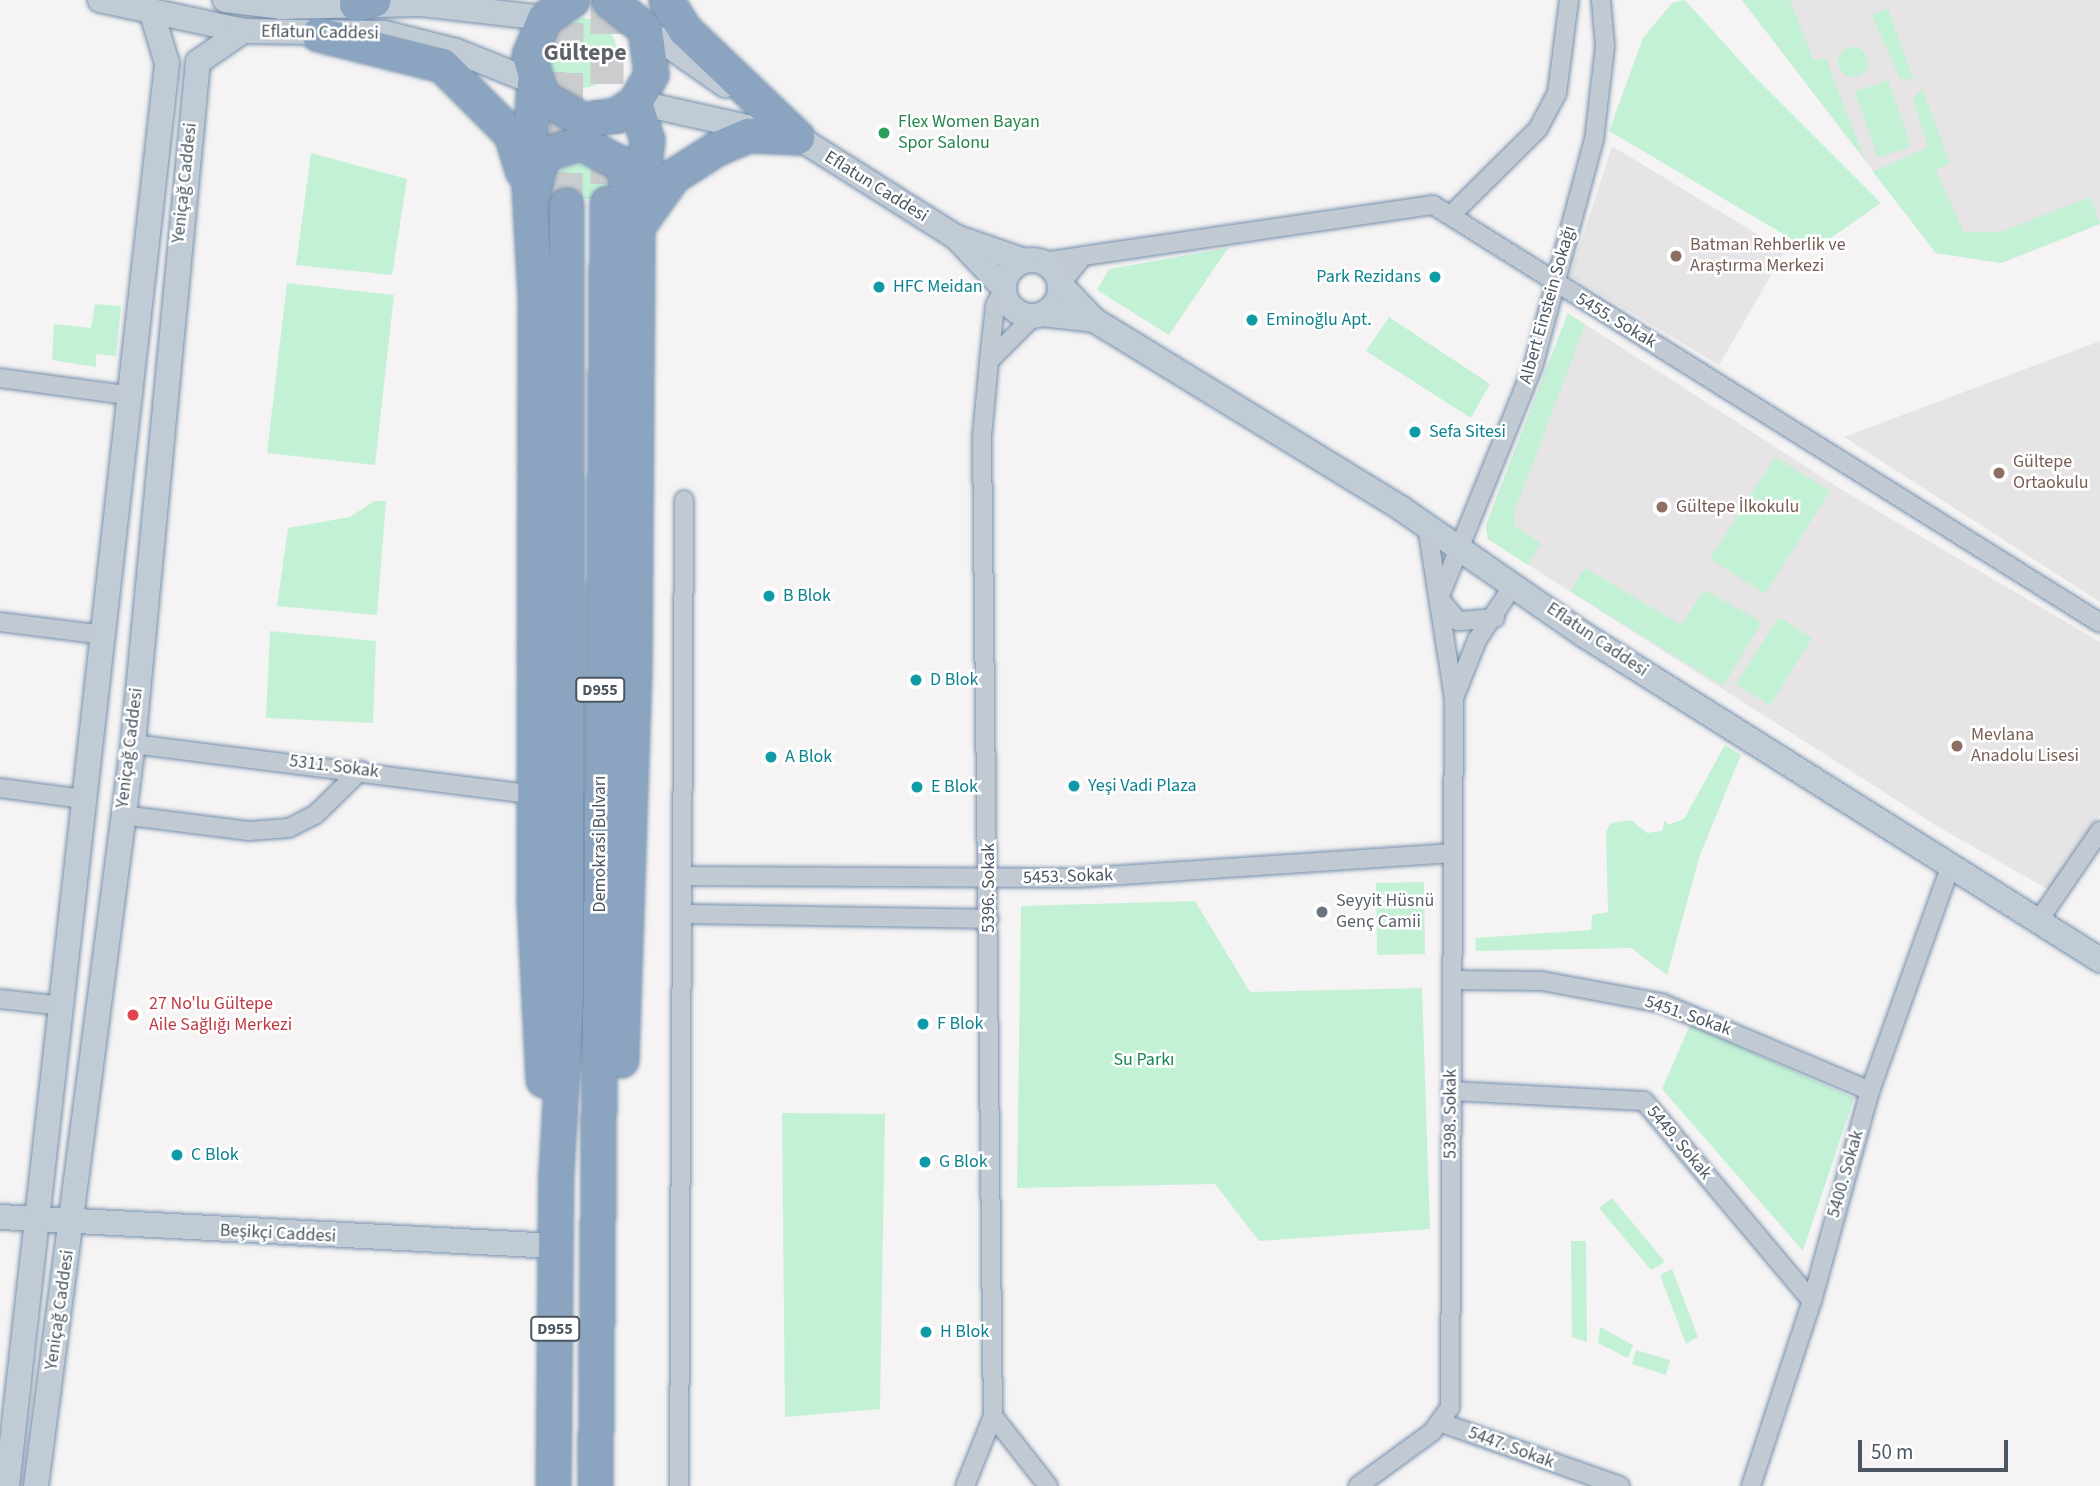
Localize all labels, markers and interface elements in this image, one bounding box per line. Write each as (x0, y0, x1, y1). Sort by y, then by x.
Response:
street label: Eflatun Caddesi (261, 21, 379, 45)
district label: Gültepe (543, 39, 627, 67)
place label: Flex Women Bayan Spor Salonu (898, 112, 1040, 154)
street label: Yeniçağ Caddesi (168, 122, 202, 244)
marker: Flex Women Bayan Spor Salonu (876, 125, 892, 141)
street label: Eflatun Caddesi (820, 147, 932, 227)
street label: Albert Einstein Sokağı (1515, 223, 1581, 387)
place label: Batman Rehberlik ve Araştırma Merkezi (1690, 235, 1846, 278)
marker: Batman Rehberlik ve Araştırma Merkezi (1668, 248, 1684, 264)
place label: Park Rezidans (1316, 266, 1421, 288)
marker: Park Rezidans (1427, 269, 1443, 285)
place label: HFC Meidan (893, 276, 983, 298)
marker: HFC Meidan (871, 279, 887, 295)
street label: 5455. Sokak (1572, 289, 1660, 353)
place label: Eminoğlu Apt. (1266, 309, 1372, 331)
marker: Eminoğlu Apt. (1244, 312, 1260, 328)
place label: Sefa Sitesi (1429, 421, 1506, 443)
marker: Sefa Sitesi (1407, 424, 1423, 440)
place label: Gültepe Ortaokulu (2013, 452, 2089, 494)
marker: Gültepe Ortaokulu (1991, 465, 2007, 481)
place label: Gültepe İlkokulu (1676, 496, 1799, 518)
marker: Gültepe İlkokulu (1654, 499, 1670, 515)
place label: B Blok (783, 585, 831, 607)
marker: B Blok (761, 588, 777, 604)
street label: Eflatun Caddesi (1542, 598, 1652, 682)
place label: D Blok (930, 669, 979, 691)
marker: D Blok (908, 672, 924, 688)
road number: D955 (574, 678, 626, 702)
street label: Yeniçağ Caddesi (112, 687, 148, 809)
place label: Mevlana Anadolu Lisesi (1971, 725, 2079, 768)
marker: Mevlana Anadolu Lisesi (1949, 738, 1965, 754)
place label: A Blok (785, 746, 832, 768)
marker: A Blok (763, 749, 779, 765)
street label: 5311. Sokak (288, 751, 380, 783)
place label: Yeşi Vadi Plaza (1088, 775, 1196, 797)
street label: Demokrasi Bulvarı (589, 776, 611, 912)
place label: E Blok (931, 776, 978, 798)
marker: Yeşi Vadi Plaza (1066, 778, 1082, 794)
marker: E Blok (909, 779, 925, 795)
street label: 5396. Sokak (978, 843, 1000, 933)
street label: 5453. Sokak (1023, 865, 1113, 889)
place label: Seyyit Hüsnü Genç Camii (1336, 891, 1434, 934)
marker: Seyyit Hüsnü Genç Camii (1314, 904, 1330, 920)
street label: 5451. Sokak (1642, 991, 1734, 1041)
place label: 27 No'lu Gültepe Aile Sağlığı Merkezi (149, 994, 292, 1036)
marker: 27 No'lu Gültepe Aile Sağlığı Merkezi (123, 1005, 143, 1025)
place label: F Blok (937, 1013, 983, 1035)
marker: F Blok (915, 1016, 931, 1032)
park label: Su Parkı (1113, 1049, 1175, 1071)
street label: 5398. Sokak (1440, 1069, 1462, 1159)
street label: 5449. Sokak (1642, 1102, 1716, 1184)
street label: 5400. Sokak (1823, 1128, 1869, 1220)
place label: C Blok (191, 1144, 239, 1166)
marker: C Blok (169, 1147, 185, 1163)
place label: G Blok (939, 1151, 988, 1173)
marker: G Blok (917, 1154, 933, 1170)
street label: Beşikçi Caddesi (219, 1220, 337, 1248)
street label: Yeniçağ Caddesi (41, 1249, 79, 1371)
road number: D955 (529, 1316, 581, 1342)
place label: H Blok (940, 1321, 989, 1343)
marker: H Blok (918, 1324, 934, 1340)
street label: 5447. Sokak (1465, 1422, 1557, 1474)
scale bar (1862, 1426, 2012, 1470)
text: 50 m (1871, 1437, 1913, 1467)

